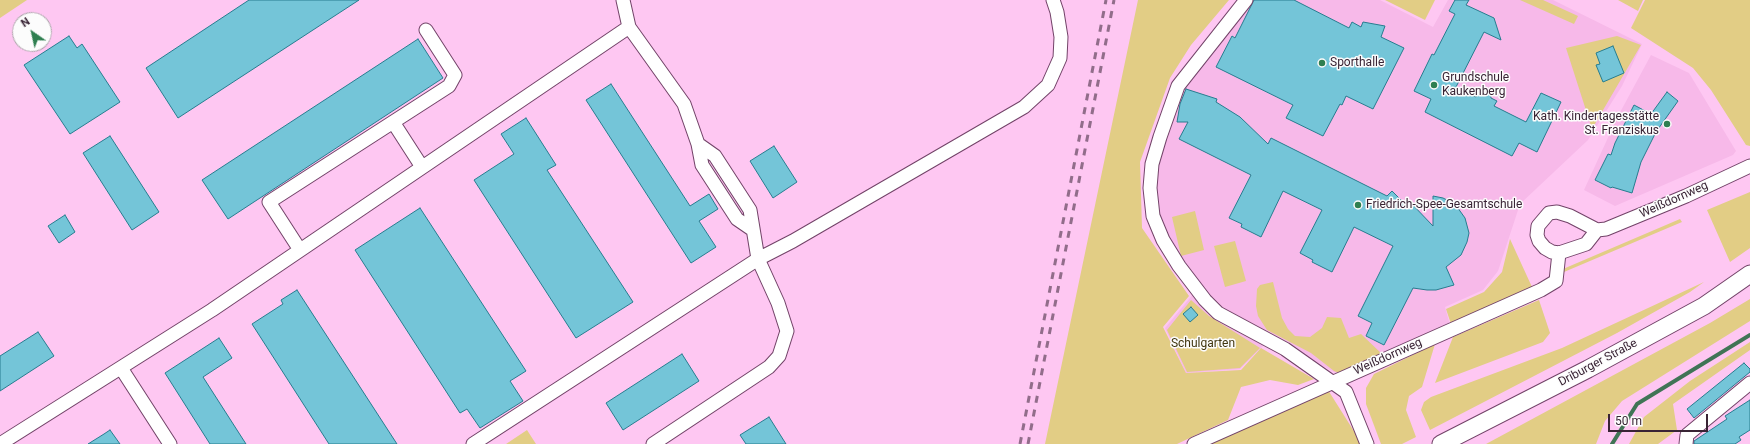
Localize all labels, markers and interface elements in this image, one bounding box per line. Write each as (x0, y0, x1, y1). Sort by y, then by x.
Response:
north arrow (12, 12, 52, 52)
text: N (19, 15, 32, 30)
place label: Sporthalle (1330, 56, 1384, 70)
marker: Sporthalle (1317, 58, 1327, 68)
place label: Grundschule Kaukenberg (1442, 71, 1509, 99)
marker: Grundschule Kaukenberg (1429, 80, 1439, 90)
place label: Kath. Kindertagesstätte St. Franziskus (1533, 110, 1659, 138)
marker: Kath. Kindertagesstätte St. Franziskus (1662, 119, 1672, 129)
street label: Weißdornweg (1638, 179, 1710, 221)
place label: Friedrich-Spee-Gesamtschule (1366, 198, 1522, 212)
marker: Friedrich-Spee-Gesamtschule (1353, 200, 1363, 210)
street label: Weißdornweg (1352, 336, 1424, 378)
street label: Driburger Straße (1556, 336, 1640, 390)
park label: Schulgarten (1171, 337, 1235, 351)
scale bar (1610, 406, 1710, 432)
text: 50 m (1615, 414, 1642, 428)

